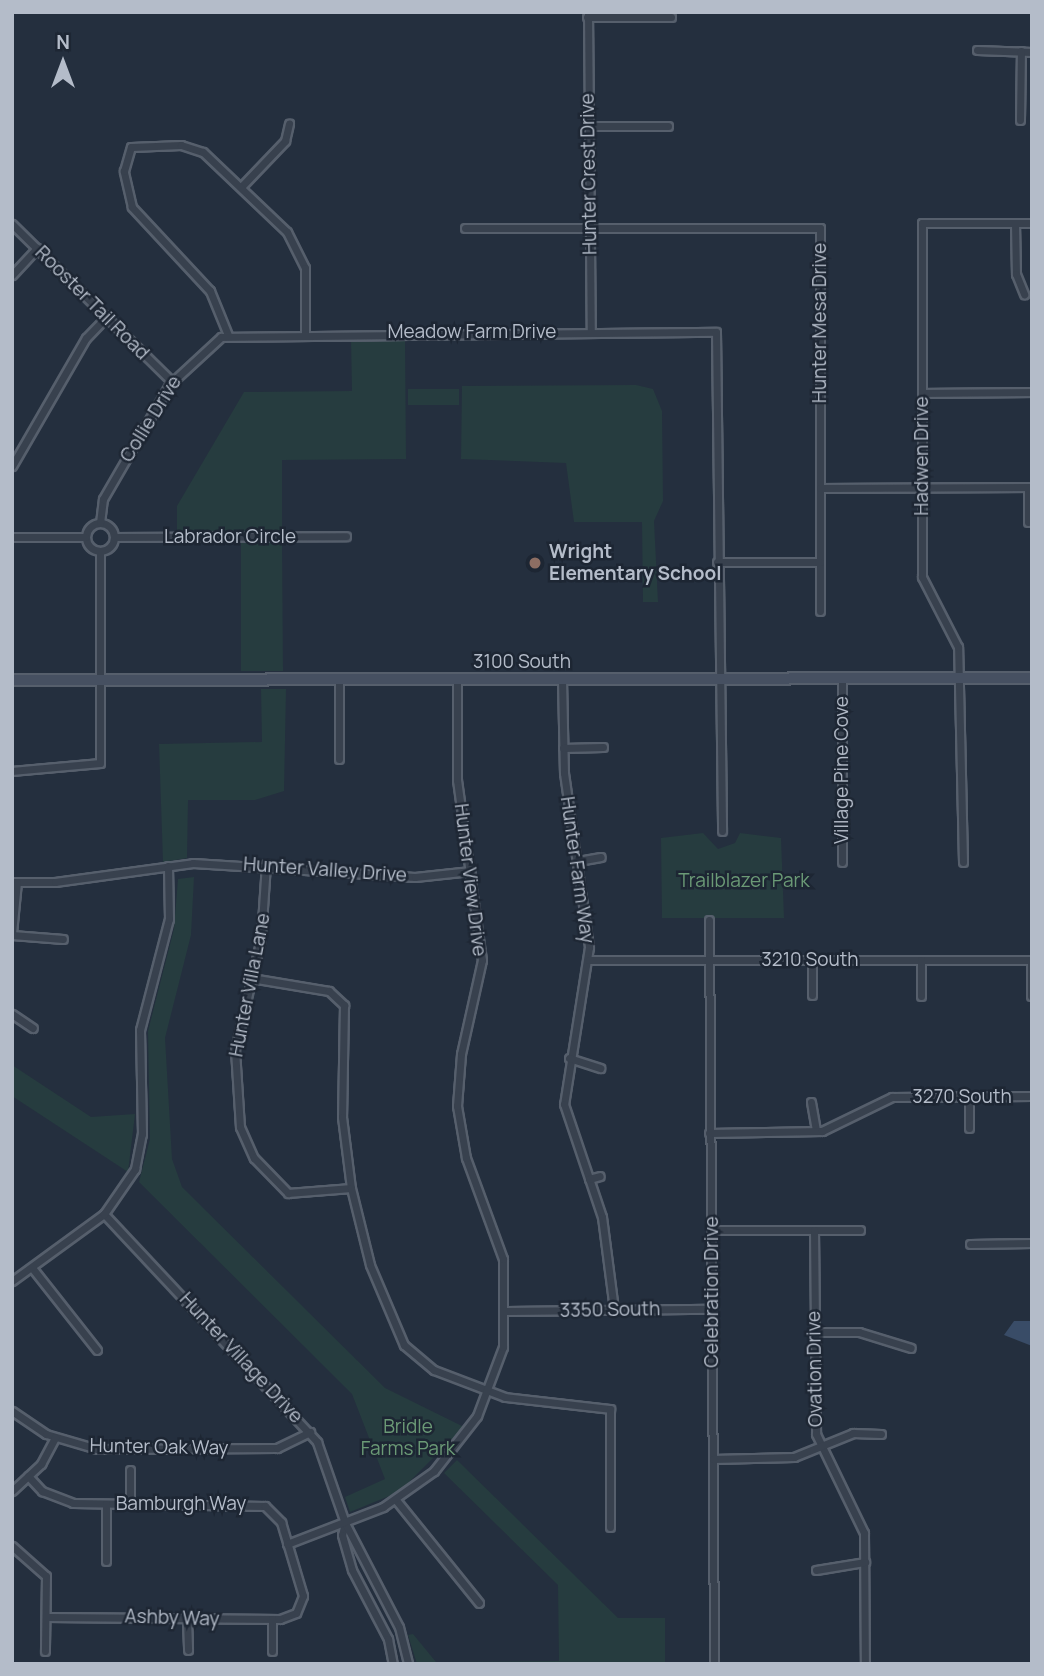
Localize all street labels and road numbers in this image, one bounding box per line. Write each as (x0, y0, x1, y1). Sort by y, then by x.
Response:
street label: Hunter Crest Drive (576, 93, 602, 255)
street label: Rooster Tail Road (30, 241, 154, 365)
street label: Hunter Mesa Drive (809, 243, 831, 403)
street label: Meadow Farm Drive (388, 321, 556, 343)
street label: Collie Drive (116, 372, 186, 466)
street label: Hadwen Drive (911, 396, 933, 516)
street label: Labrador Circle (164, 526, 296, 548)
street label: 3100 South (473, 651, 571, 673)
street label: Village Pine Cove (831, 696, 853, 844)
street label: Hunter Farm Way (555, 795, 599, 945)
street label: Hunter View Drive (449, 802, 491, 958)
street label: Hunter Valley Drive (243, 853, 407, 887)
street label: Hunter Villa Lane (225, 911, 275, 1059)
street label: 3210 South (761, 949, 859, 971)
street label: 3270 South (912, 1086, 1012, 1108)
street label: Celebration Drive (701, 1216, 723, 1368)
street label: Hunter Village Drive (175, 1288, 307, 1428)
street label: 3350 South (560, 1298, 660, 1322)
street label: Ovation Drive (803, 1311, 827, 1427)
street label: Hunter Oak Way (89, 1434, 229, 1460)
street label: Bamburgh Way (116, 1493, 246, 1515)
street label: Ashby Way (124, 1605, 220, 1631)

